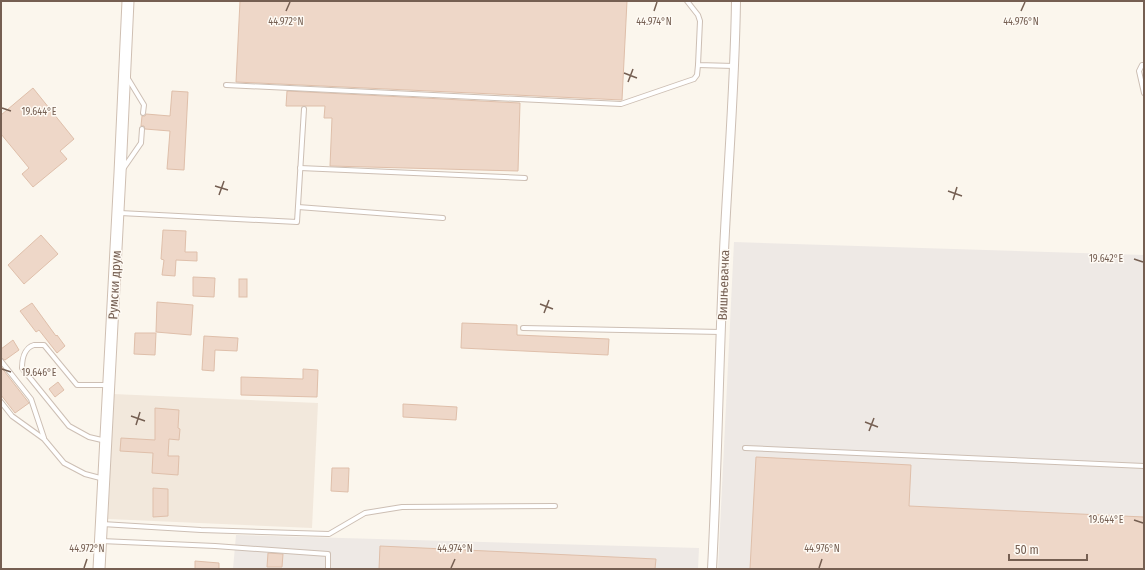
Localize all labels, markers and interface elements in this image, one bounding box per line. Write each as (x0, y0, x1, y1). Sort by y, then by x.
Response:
text: 44.972°N (268, 16, 304, 28)
text: 44.974°N (636, 16, 672, 28)
text: 44.976°N (1003, 16, 1039, 28)
text: 19.644°E (22, 106, 57, 118)
street label: Вишњевачка (715, 249, 732, 321)
street label: Румски друм (105, 250, 124, 320)
text: 19.642°E (1089, 253, 1123, 265)
text: 19.646°E (22, 367, 57, 379)
text: 19.644°E (1089, 514, 1124, 526)
scale bar (1009, 536, 1087, 562)
text: 44.972°N (69, 543, 105, 555)
text: 44.974°N (437, 543, 473, 555)
text: 44.976°N (804, 543, 840, 555)
text: 50 m (1015, 543, 1039, 557)

